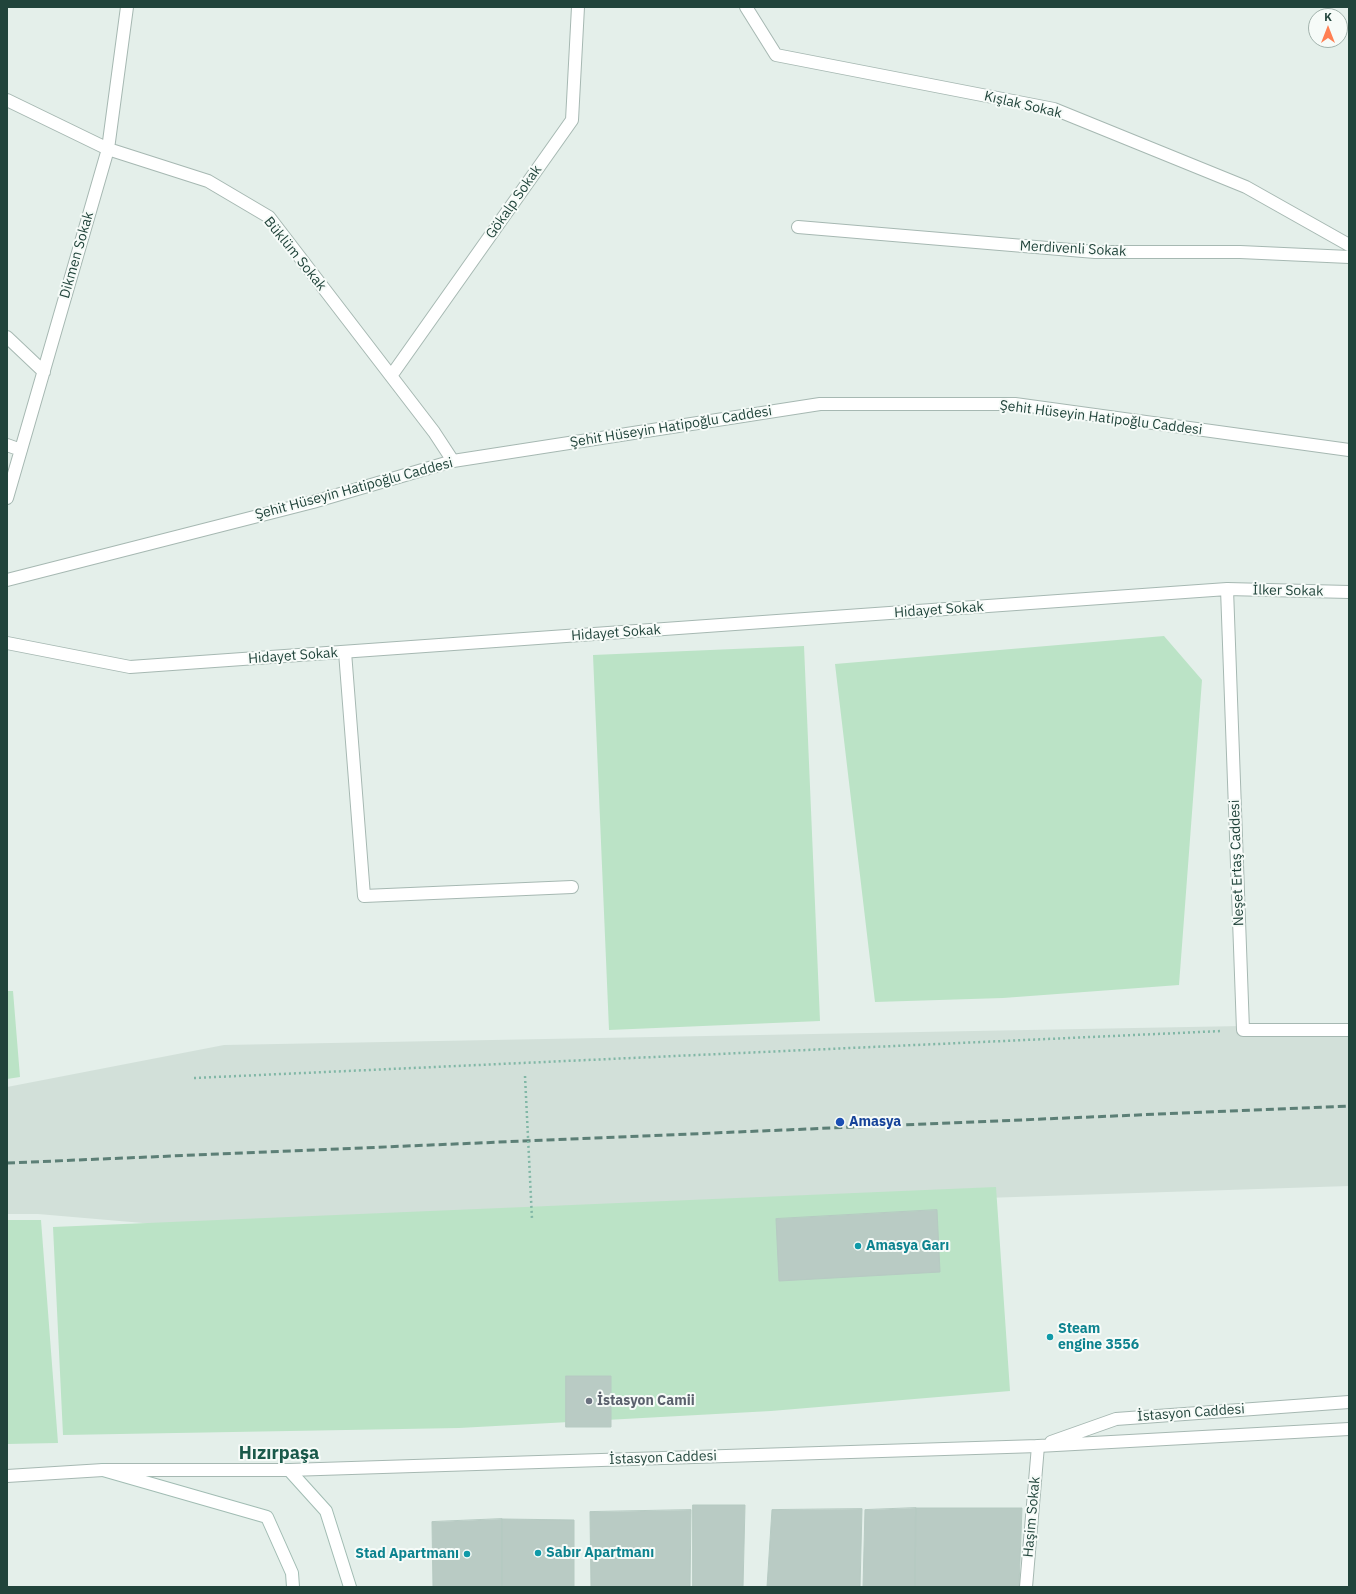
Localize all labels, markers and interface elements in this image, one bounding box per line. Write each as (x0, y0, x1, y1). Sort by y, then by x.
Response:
north arrow (1308, 8, 1348, 48)
text: K (1324, 10, 1332, 24)
street label: Kışlak Sokak (983, 88, 1063, 122)
street label: Gökalp Sokak (483, 162, 545, 242)
street label: Dikmen Sokak (57, 210, 97, 300)
street label: Büklüm Sokak (260, 214, 330, 294)
street label: Merdivenli Sokak (1019, 238, 1127, 260)
street label: Şehit Hüseyin Hatipoğlu Caddesi (999, 397, 1203, 439)
street label: Şehit Hüseyin Hatipoğlu Caddesi (569, 403, 773, 451)
street label: Şehit Hüseyin Hatipoğlu Caddesi (253, 454, 455, 524)
street label: İlker Sokak (1252, 582, 1324, 600)
street label: Hidayet Sokak (894, 598, 984, 622)
street label: Hidayet Sokak (571, 621, 661, 645)
street label: Hidayet Sokak (248, 644, 338, 668)
street label: Neşet Ertaş Caddesi (1226, 799, 1248, 927)
place label: Amasya (849, 1114, 901, 1130)
marker: Amasya (834, 1116, 846, 1128)
place label: Amasya Garı (866, 1238, 949, 1254)
marker: Amasya Garı (853, 1241, 863, 1251)
place label: Steam engine 3556 (1058, 1321, 1139, 1354)
marker: Steam engine 3556 (1045, 1332, 1055, 1342)
place label: İstasyon Camii (597, 1393, 695, 1409)
marker: İstasyon Camii (584, 1396, 594, 1406)
street label: İstasyon Caddesi (1137, 1401, 1245, 1425)
district label: Hızırpaşa (239, 1443, 319, 1465)
street label: İstasyon Caddesi (609, 1448, 717, 1468)
street label: Haşim Sokak (1020, 1476, 1044, 1558)
place label: Sabır Apartmanı (546, 1545, 654, 1561)
place label: Stad Apartmanı (355, 1546, 459, 1562)
marker: Sabır Apartmanı (533, 1548, 543, 1558)
marker: Stad Apartmanı (462, 1549, 472, 1559)

